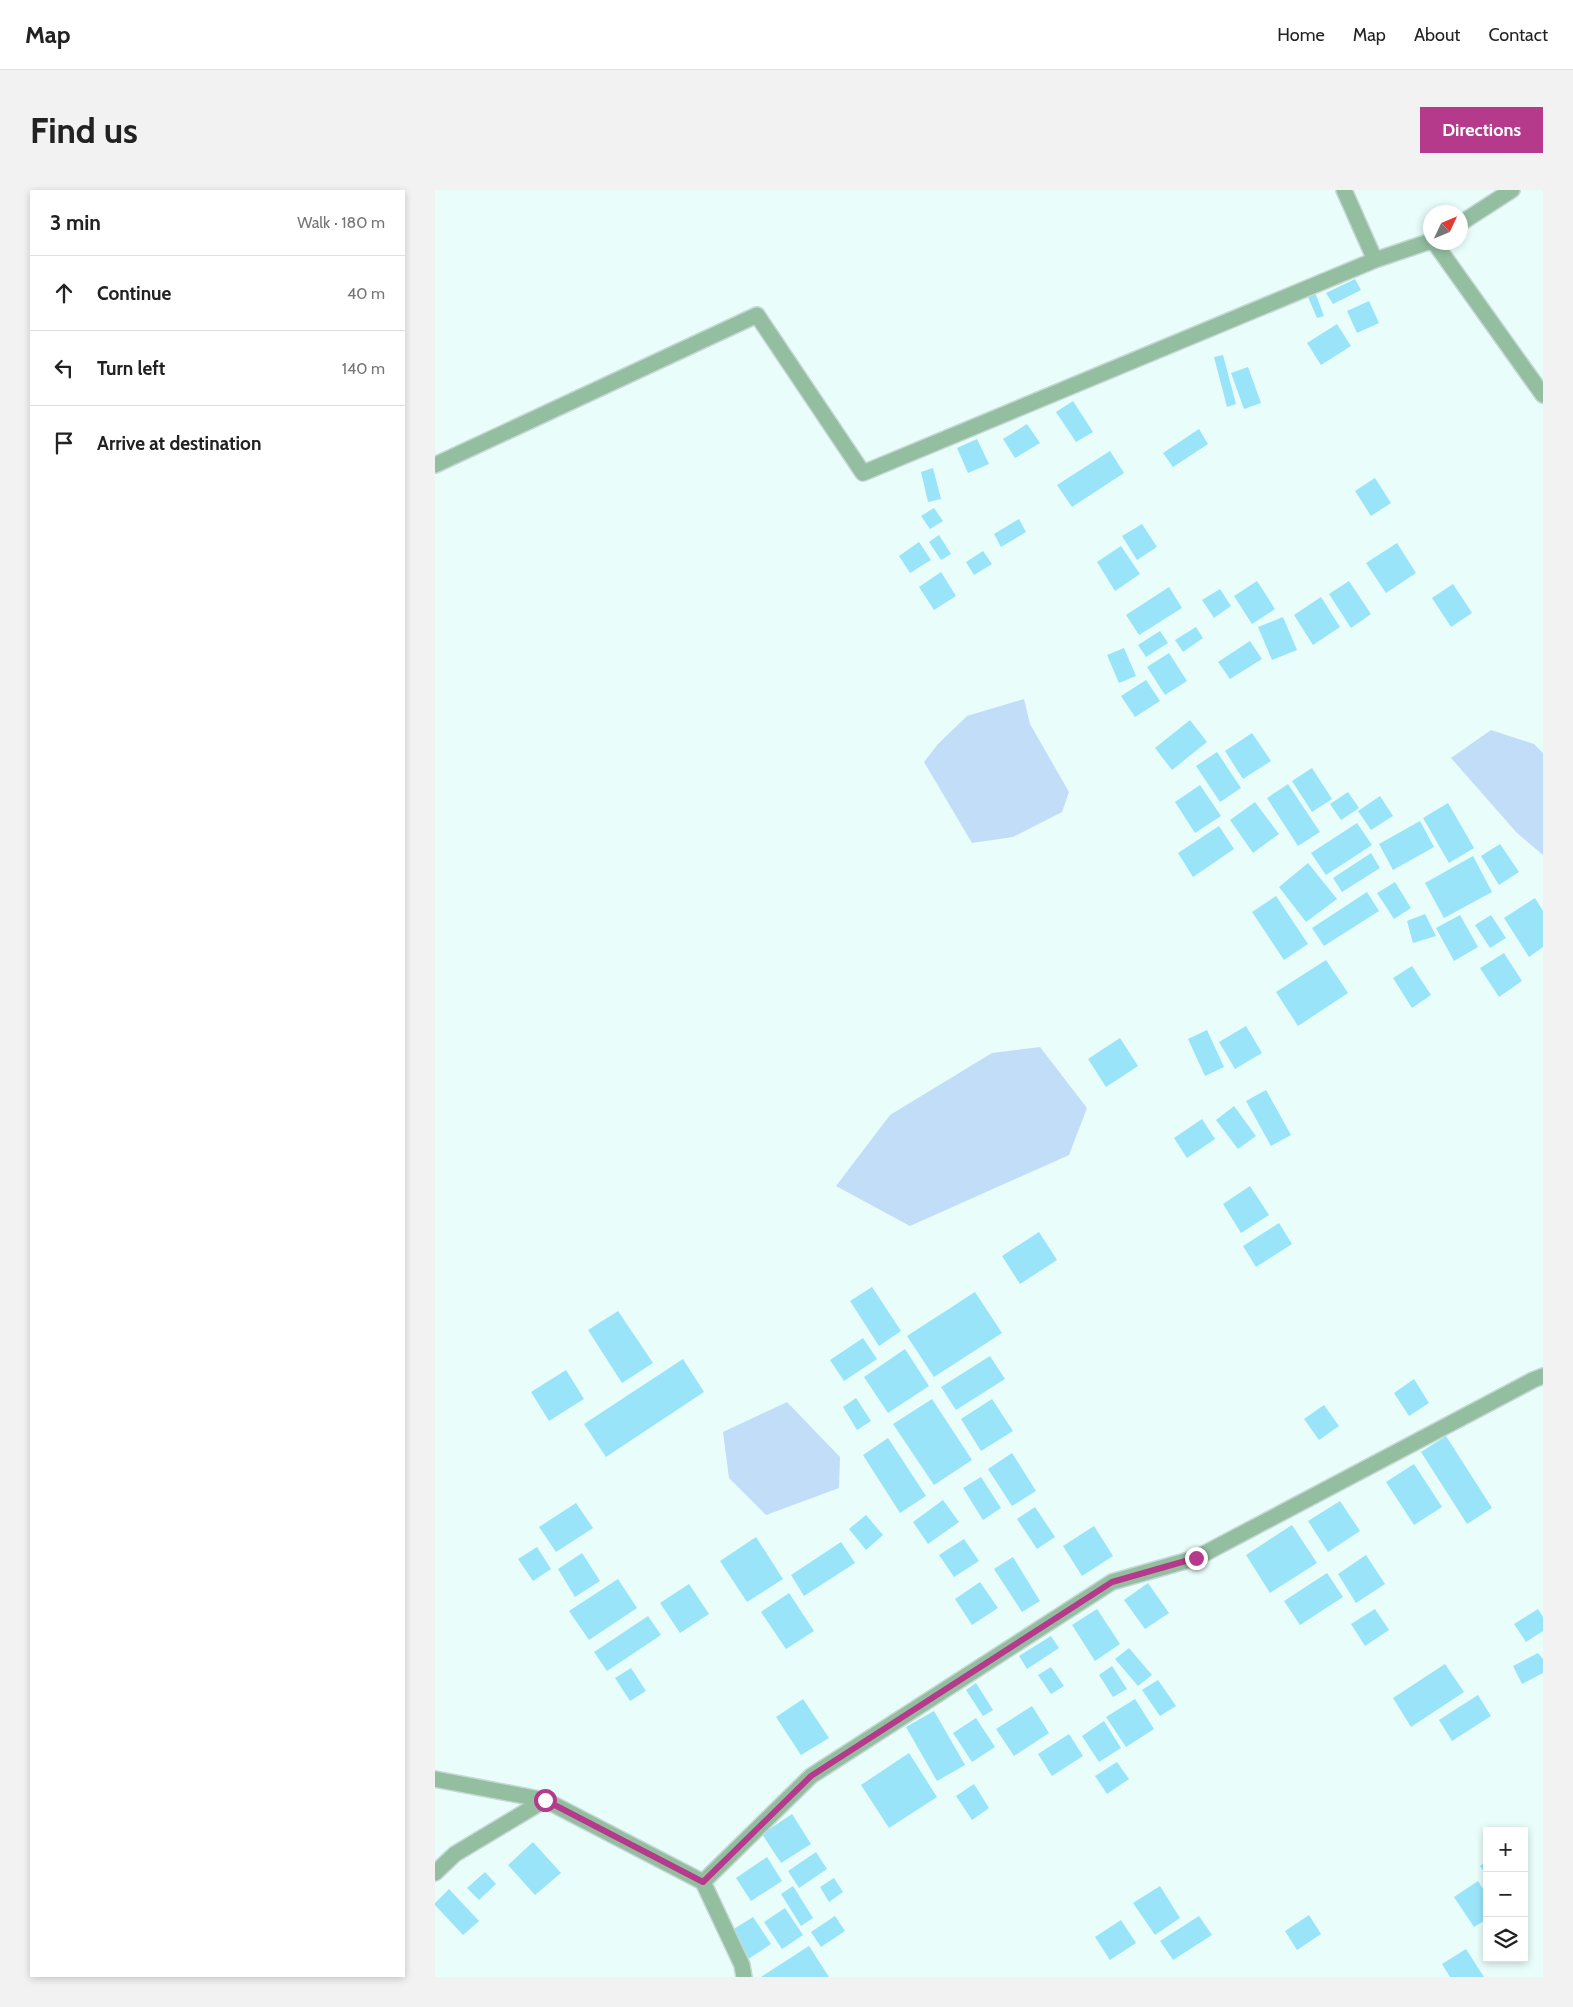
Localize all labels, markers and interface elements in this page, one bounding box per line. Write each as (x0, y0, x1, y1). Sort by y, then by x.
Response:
text: Map (25, 20, 71, 49)
text: Home (1277, 24, 1325, 46)
text: Map (1353, 24, 1386, 46)
text: About (1414, 24, 1460, 46)
text: Contact (1488, 24, 1548, 46)
button: Directions (1420, 107, 1543, 153)
text: Find us (30, 109, 138, 152)
north arrow (1423, 205, 1468, 250)
text: 3 min (50, 210, 101, 235)
text: Walk · 180 m (297, 213, 385, 232)
icon: ahead (50, 279, 78, 307)
text: Continue (97, 282, 171, 305)
text: 40 m (347, 284, 385, 303)
icon: left (50, 354, 78, 382)
text: Turn left (97, 357, 165, 380)
text: 140 m (342, 359, 385, 378)
icon: arrive (50, 429, 78, 457)
text: Arrive at destination (97, 432, 261, 455)
route end (1185, 1547, 1208, 1570)
route start (534, 1789, 557, 1812)
map controls (1483, 1827, 1528, 1962)
button: + (1483, 1827, 1528, 1872)
button: − (1483, 1872, 1528, 1917)
button: layers (1483, 1917, 1528, 1962)

